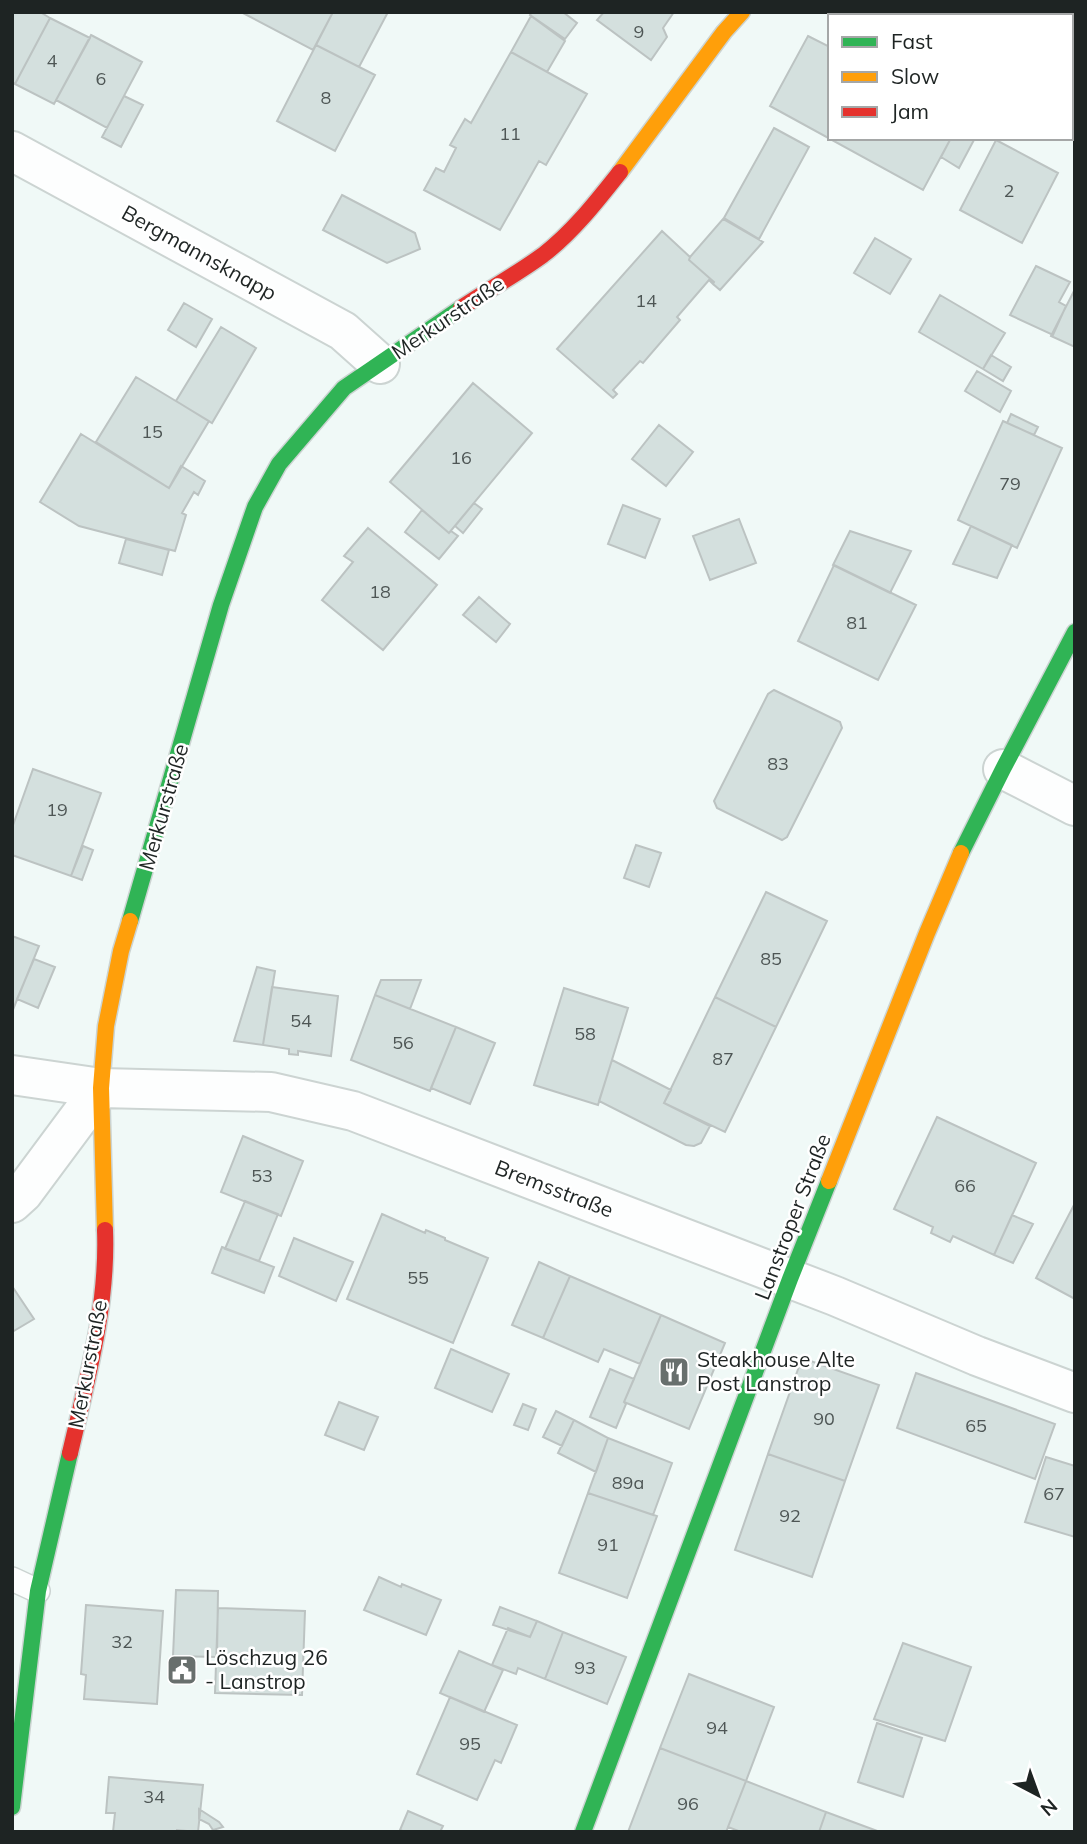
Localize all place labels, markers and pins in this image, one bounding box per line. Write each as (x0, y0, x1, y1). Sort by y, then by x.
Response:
place label: Steakhouse Alte Post Lanstrop (697, 1346, 855, 1396)
restaurant icon: Steakhouse Alte Post Lanstrop (657, 1355, 691, 1389)
place label: Löschzug 26 - Lanstrop (205, 1644, 328, 1694)
public building icon: Löschzug 26 - Lanstrop (165, 1653, 199, 1687)

